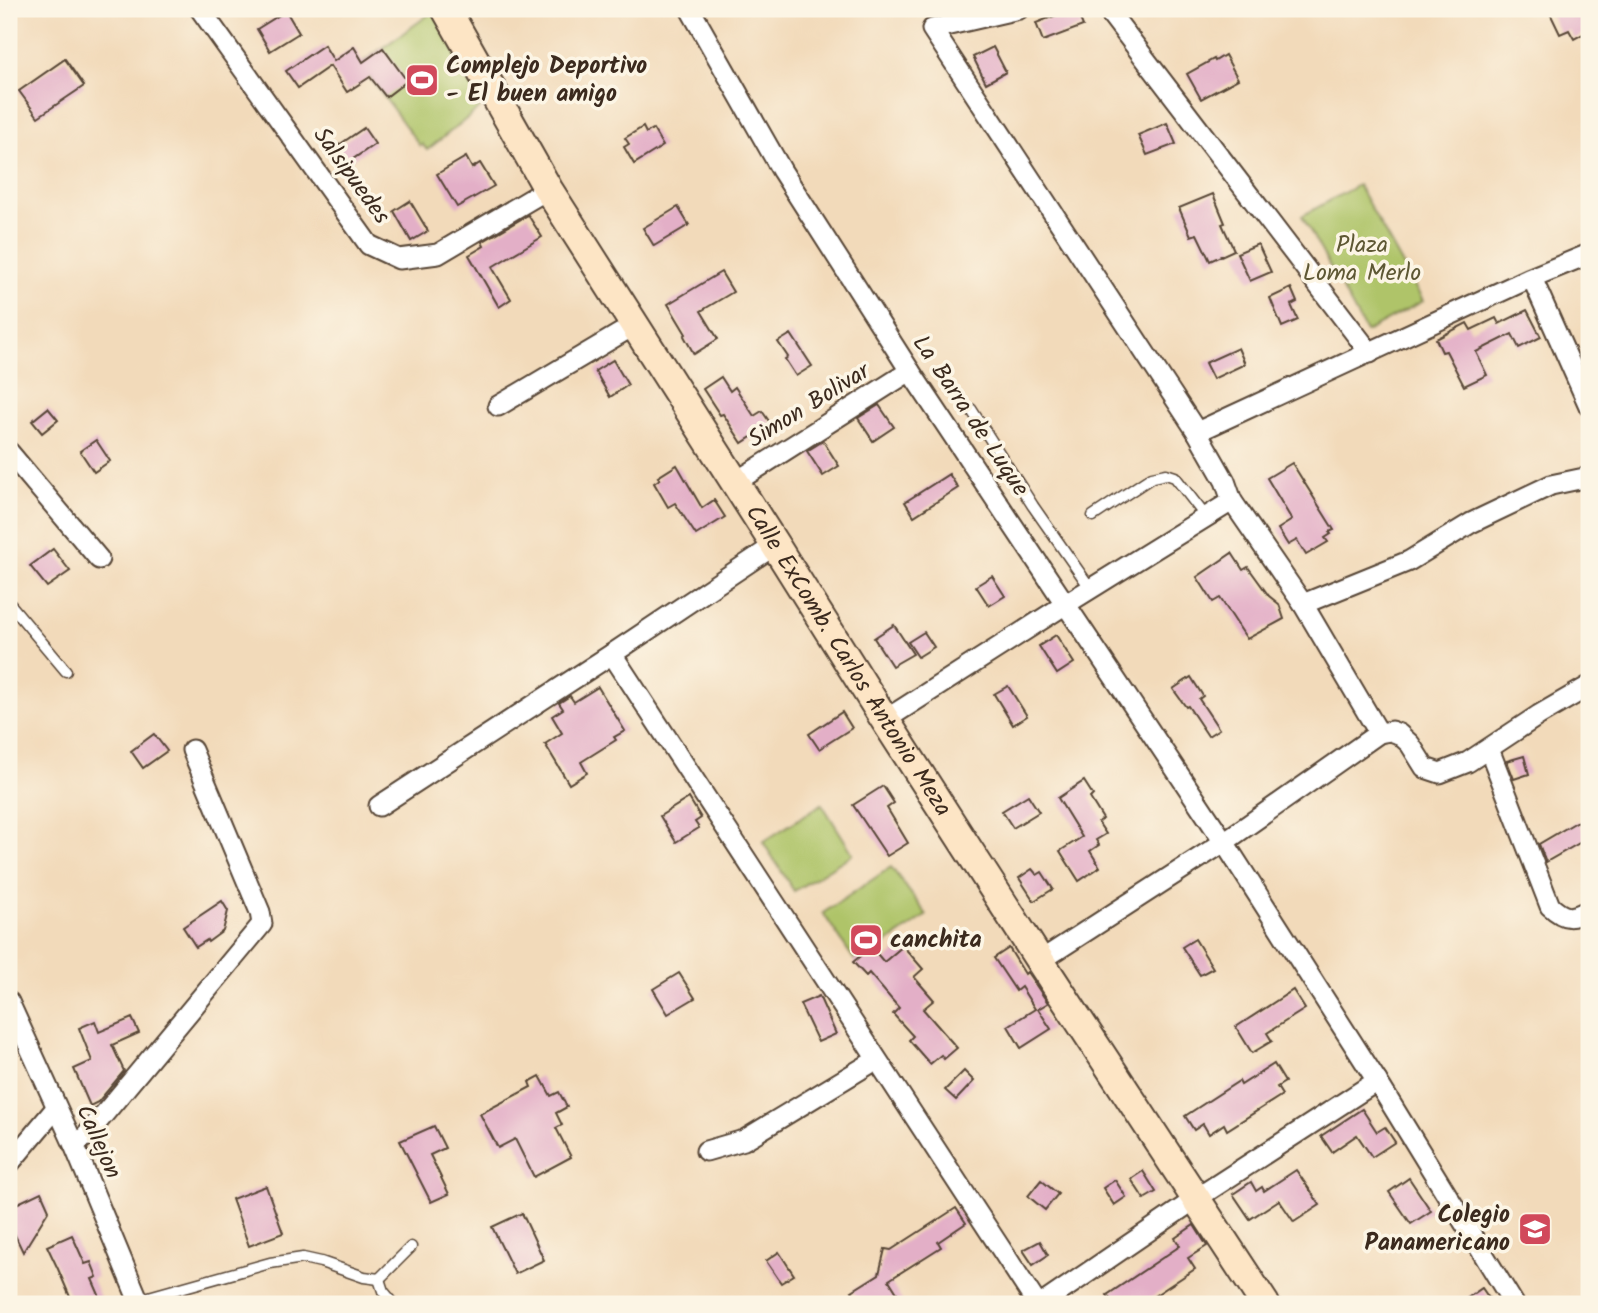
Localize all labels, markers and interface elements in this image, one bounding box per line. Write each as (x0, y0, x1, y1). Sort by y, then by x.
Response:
place label: Complejo Deportivo - El buen amigo (446, 47, 647, 114)
sports icon: Complejo Deportivo - El buen amigo (403, 61, 441, 99)
street label: Salsipuedes (302, 119, 400, 233)
park label: Plaza Loma Merlo (1303, 226, 1421, 293)
street label: La Barra de Luque (901, 327, 1039, 505)
street label: Simon Bolivar (740, 352, 880, 459)
street label: Calle ExComb. Carlos Antonio Meza (735, 497, 962, 824)
sports icon: canchita (847, 921, 885, 959)
place label: canchita (890, 921, 982, 960)
street label: Callejon (64, 1098, 132, 1186)
place label: Colegio Panamericano (1365, 1196, 1510, 1263)
school or university icon: Colegio Panamericano (1516, 1210, 1554, 1248)

